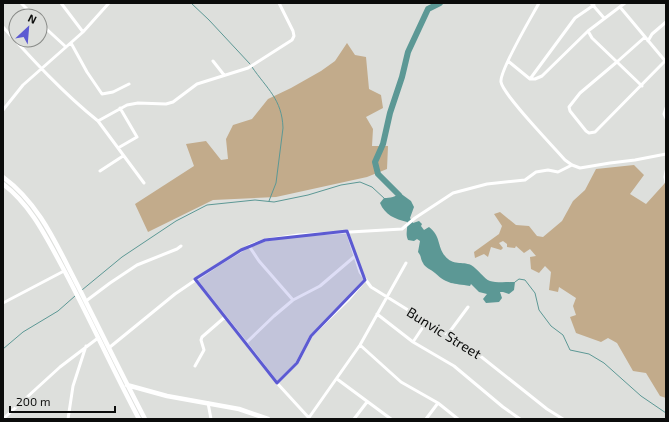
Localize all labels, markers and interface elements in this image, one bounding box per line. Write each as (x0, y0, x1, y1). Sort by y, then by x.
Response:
north arrow (8, 8, 48, 48)
text: N (26, 11, 39, 26)
street label: Bunvic Street (404, 303, 485, 362)
scale bar (10, 388, 115, 414)
text: 200 m (16, 394, 50, 408)

